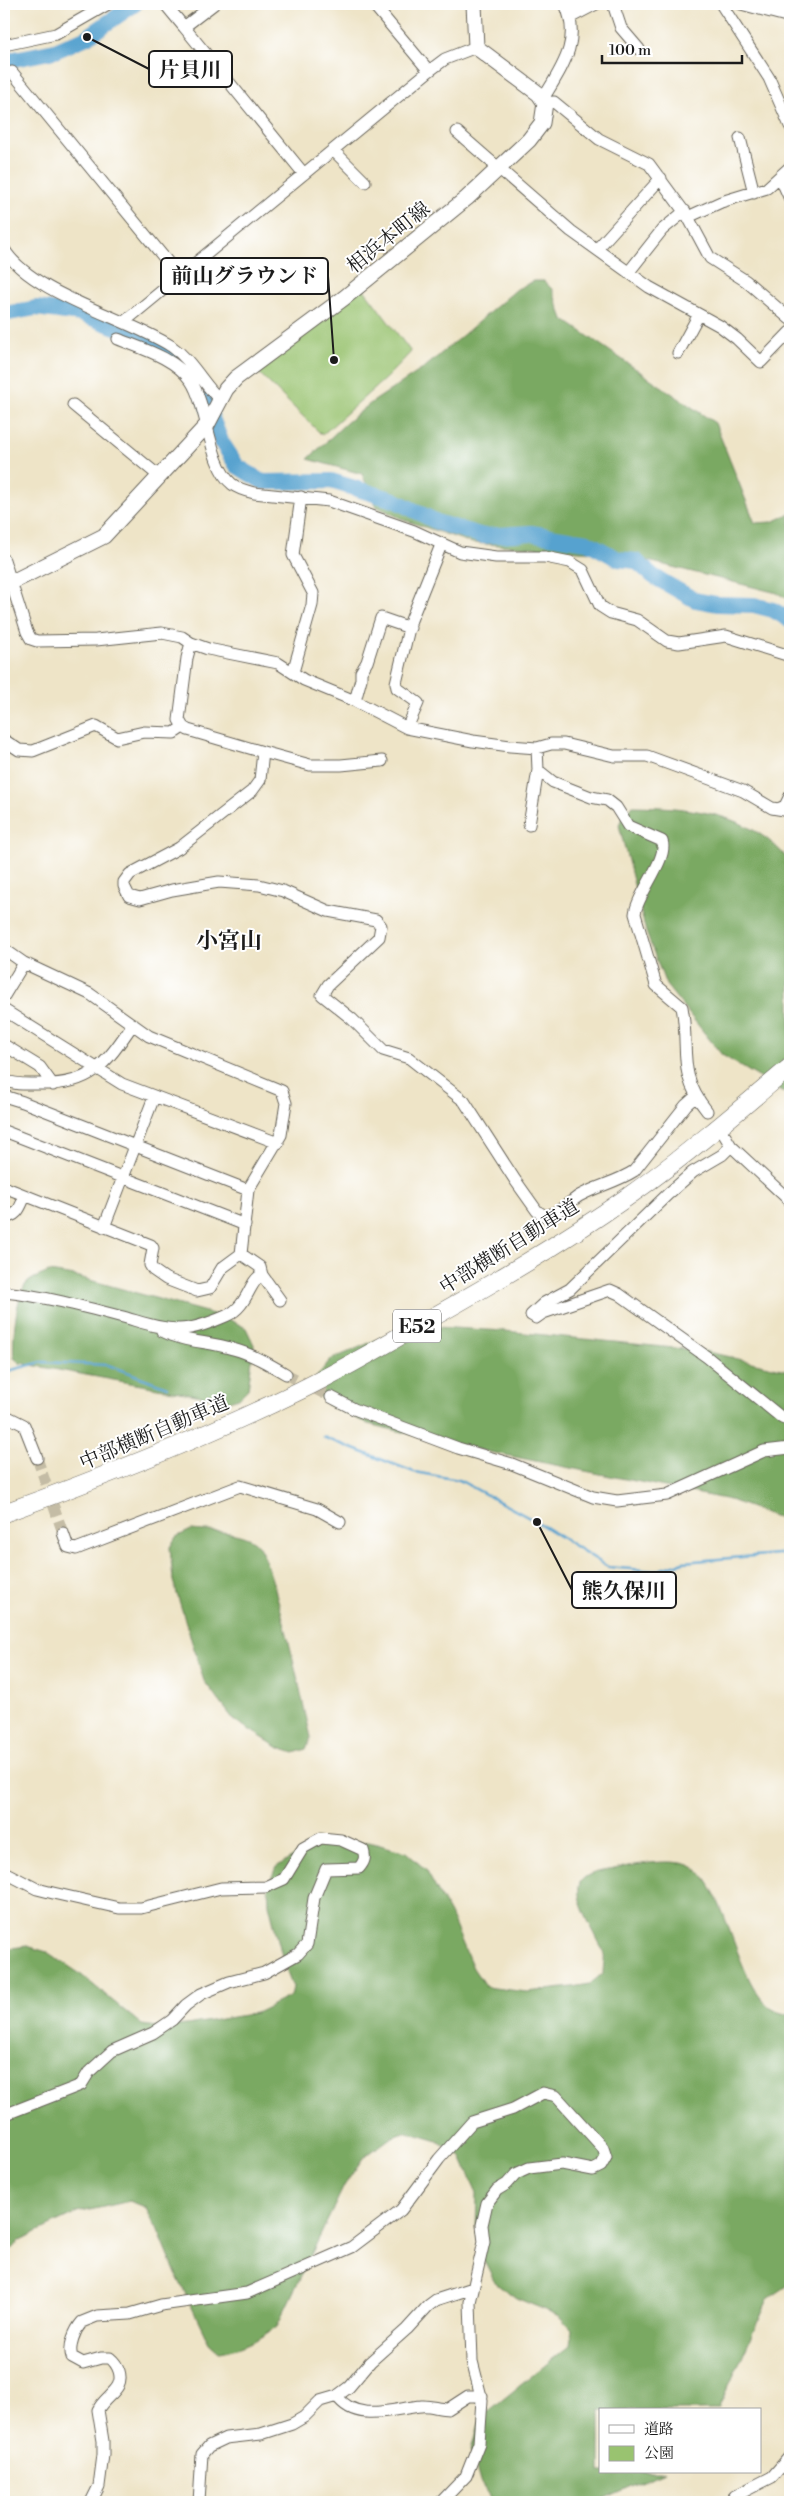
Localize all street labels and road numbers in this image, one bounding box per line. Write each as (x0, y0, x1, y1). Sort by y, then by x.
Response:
street label: 相浜本町線 (342, 197, 436, 279)
street label: 中部横断自動車道 (435, 1194, 584, 1300)
road number: E52 (393, 1310, 441, 1342)
street label: 中部横断自動車道 (76, 1391, 233, 1476)

